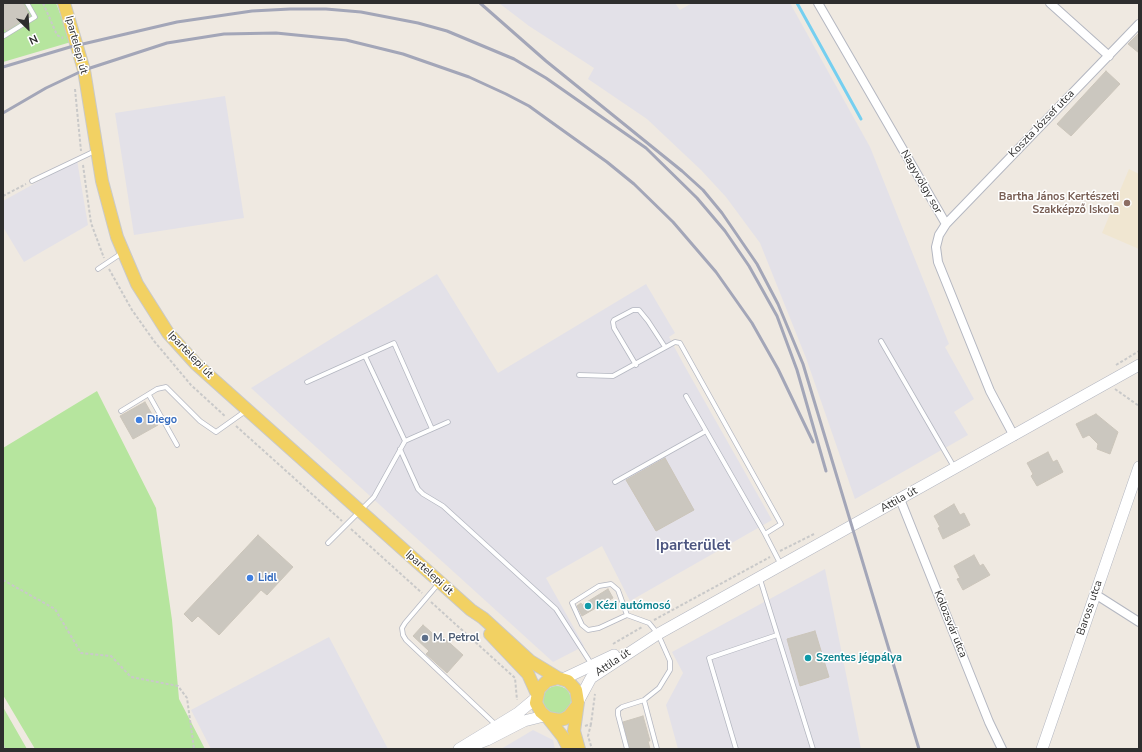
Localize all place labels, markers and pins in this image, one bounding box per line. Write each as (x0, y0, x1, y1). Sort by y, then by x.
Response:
place label: Bartha János Kertészeti Szakképző Iskola (999, 190, 1119, 216)
marker: Bartha János Kertészeti Szakképző Iskola (1122, 198, 1132, 208)
place label: Diego (147, 413, 177, 427)
marker: Diego (134, 415, 144, 425)
place label: Lidl (258, 571, 277, 585)
marker: Lidl (245, 573, 255, 583)
place label: Kézi autómosó (596, 599, 671, 613)
marker: Kézi autómosó (583, 601, 593, 611)
place label: M. Petrol (433, 631, 479, 645)
marker: M. Petrol (420, 633, 430, 643)
place label: Szentes jégpálya (816, 651, 902, 665)
marker: Szentes jégpálya (803, 653, 813, 663)

